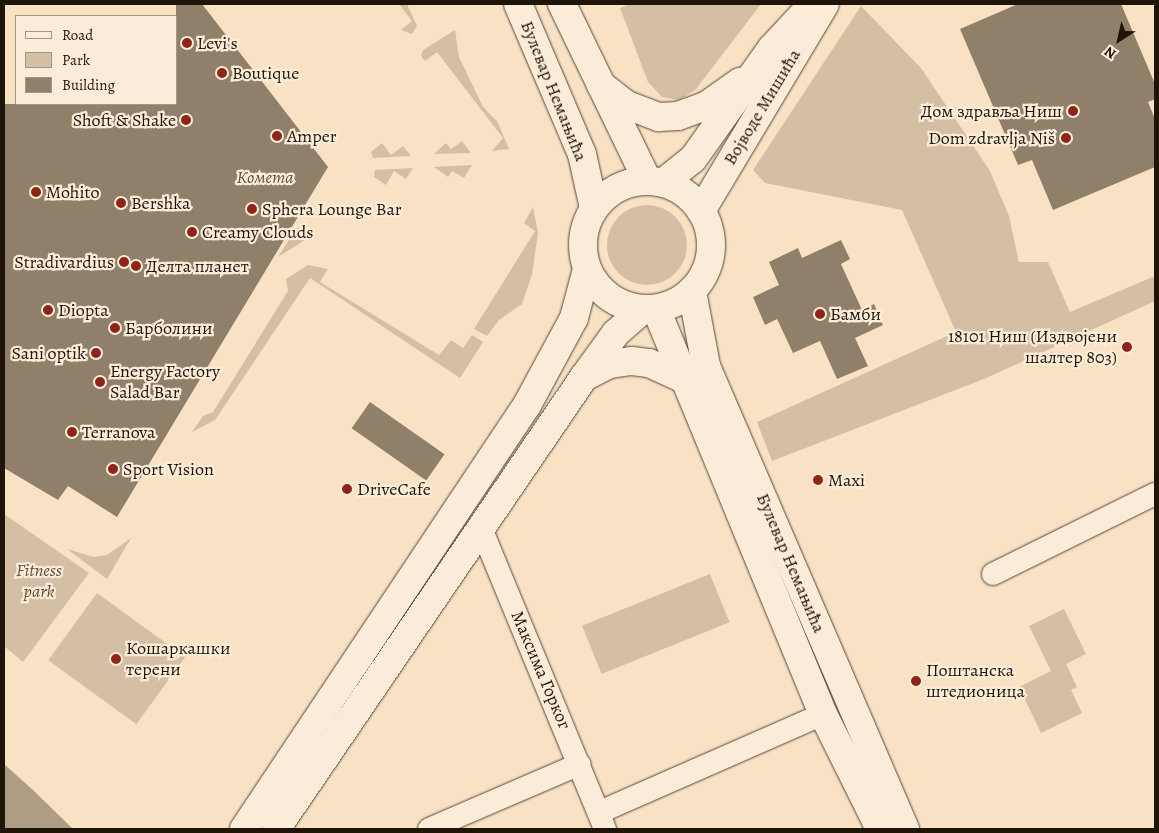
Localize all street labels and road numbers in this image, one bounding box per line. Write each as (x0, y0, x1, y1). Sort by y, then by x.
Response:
street label: Булевар Немањића (516, 18, 592, 164)
street label: Војводе Мишића (719, 45, 805, 169)
street label: Булевар Немањића (752, 490, 830, 636)
street label: Максима Горког (506, 608, 576, 732)

